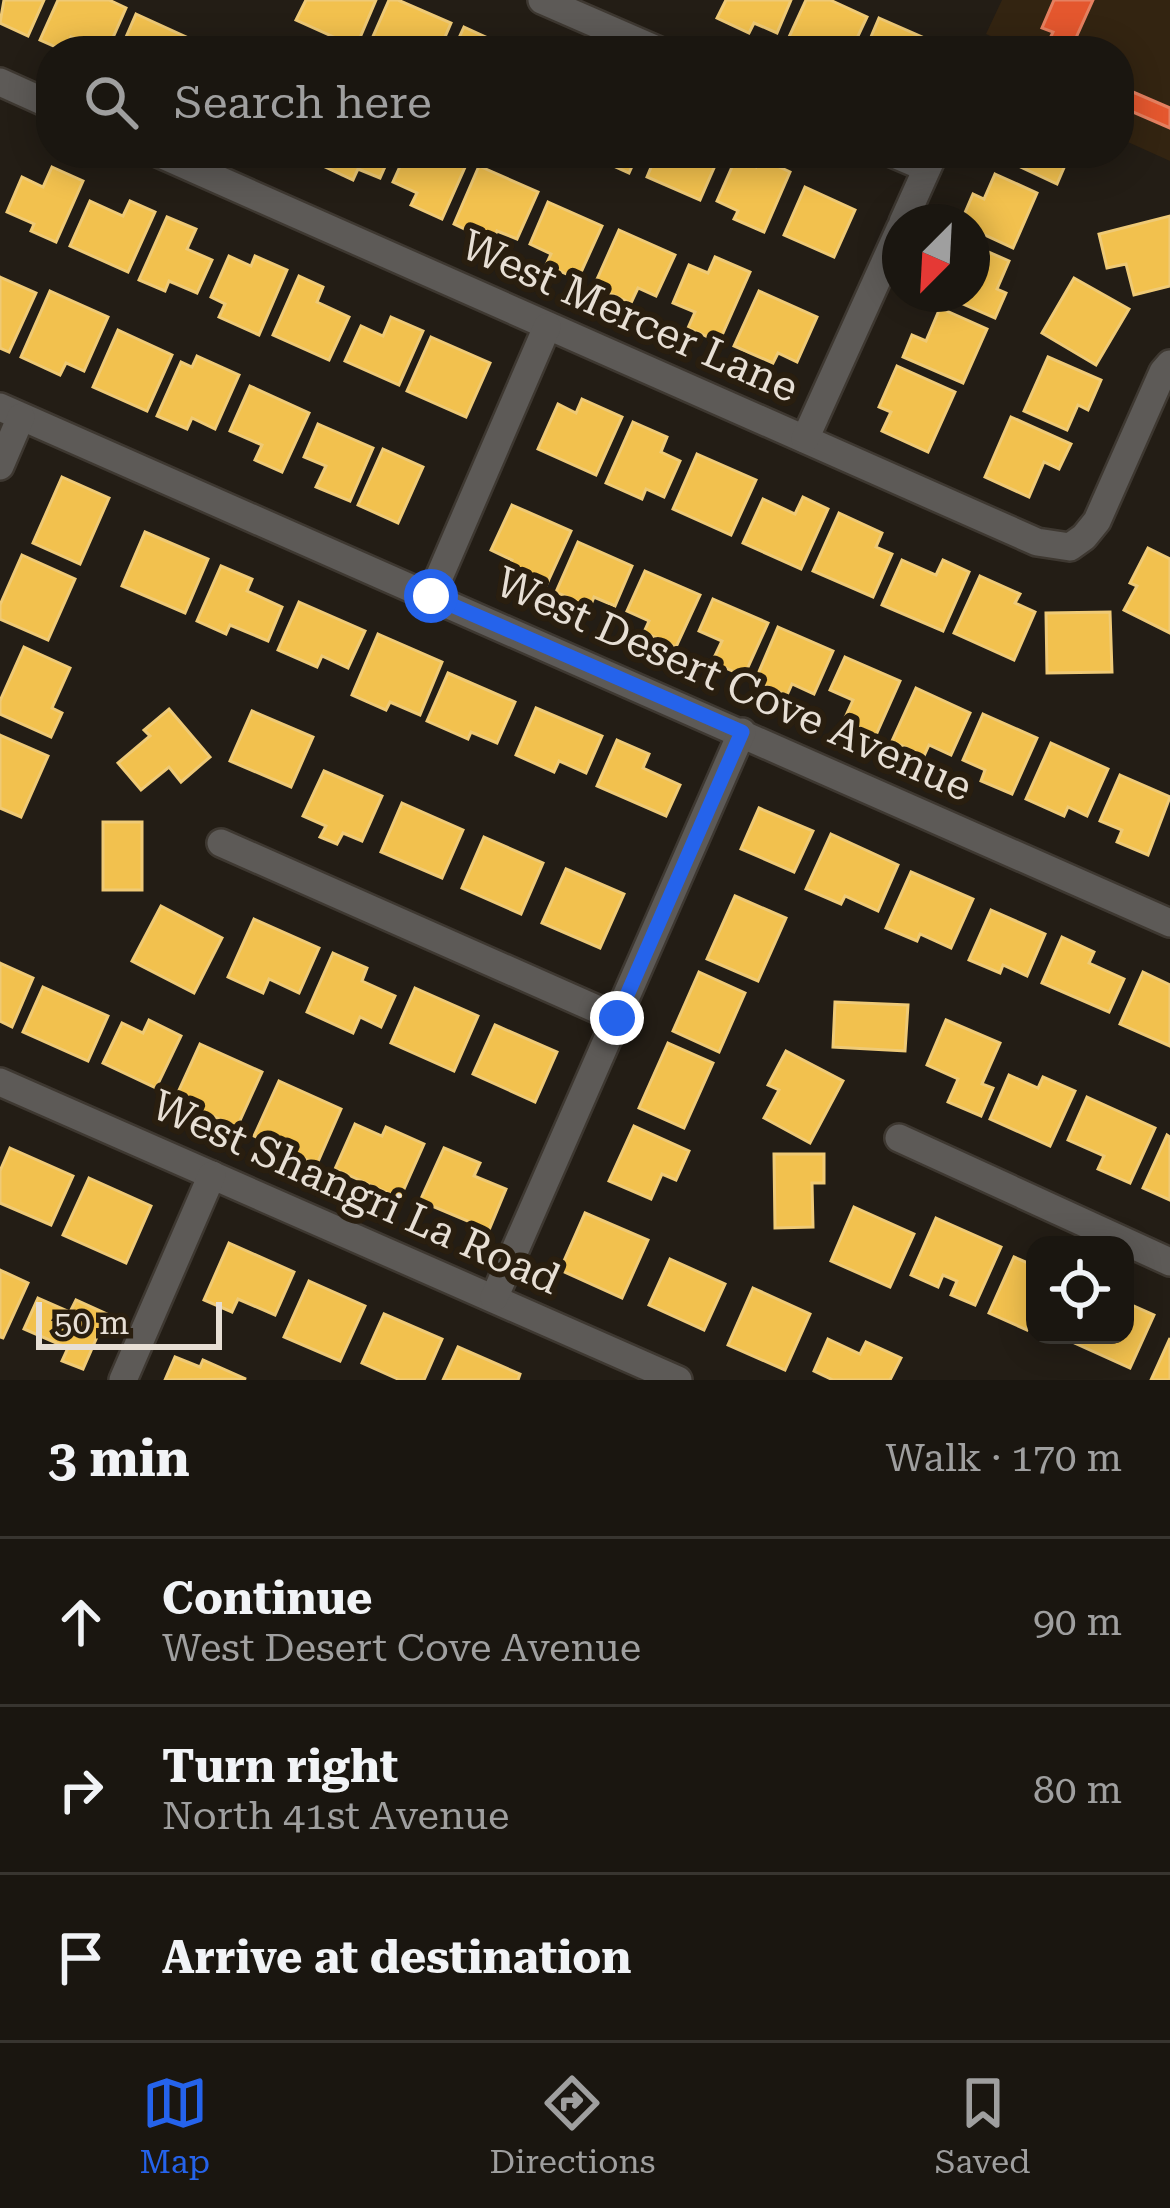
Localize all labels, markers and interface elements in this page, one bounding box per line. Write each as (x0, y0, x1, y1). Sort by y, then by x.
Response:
search box (36, 36, 1134, 168)
icon: search (78, 69, 144, 135)
text: Search here (174, 76, 432, 129)
north arrow (882, 204, 990, 312)
street label: West Mercer Lane (454, 220, 806, 412)
street label: West Desert Cove Avenue (488, 557, 980, 811)
route start (404, 569, 458, 623)
route end (590, 991, 644, 1045)
street label: West Shangri La Road (144, 1080, 568, 1304)
map controls (1026, 1236, 1134, 1344)
button: locate (1026, 1236, 1134, 1344)
scale bar (36, 1296, 222, 1349)
text: 50 m (54, 1303, 129, 1342)
text: 3 min (48, 1429, 190, 1488)
text: Walk · 170 m (886, 1435, 1122, 1481)
text: Continue (162, 1572, 373, 1625)
icon: ahead (48, 1589, 114, 1655)
text: 90 m (1033, 1599, 1122, 1645)
text: West Desert Cove Avenue (162, 1625, 641, 1671)
text: Turn right (162, 1740, 398, 1793)
icon: right (48, 1757, 114, 1823)
text: 80 m (1033, 1767, 1122, 1813)
text: North 41st Avenue (162, 1793, 509, 1839)
icon: arrive (48, 1925, 114, 1991)
text: Arrive at destination (162, 1931, 631, 1984)
tab: Map (140, 2070, 210, 2181)
tab: Directions (489, 2070, 655, 2181)
tab: Saved (935, 2070, 1030, 2181)

